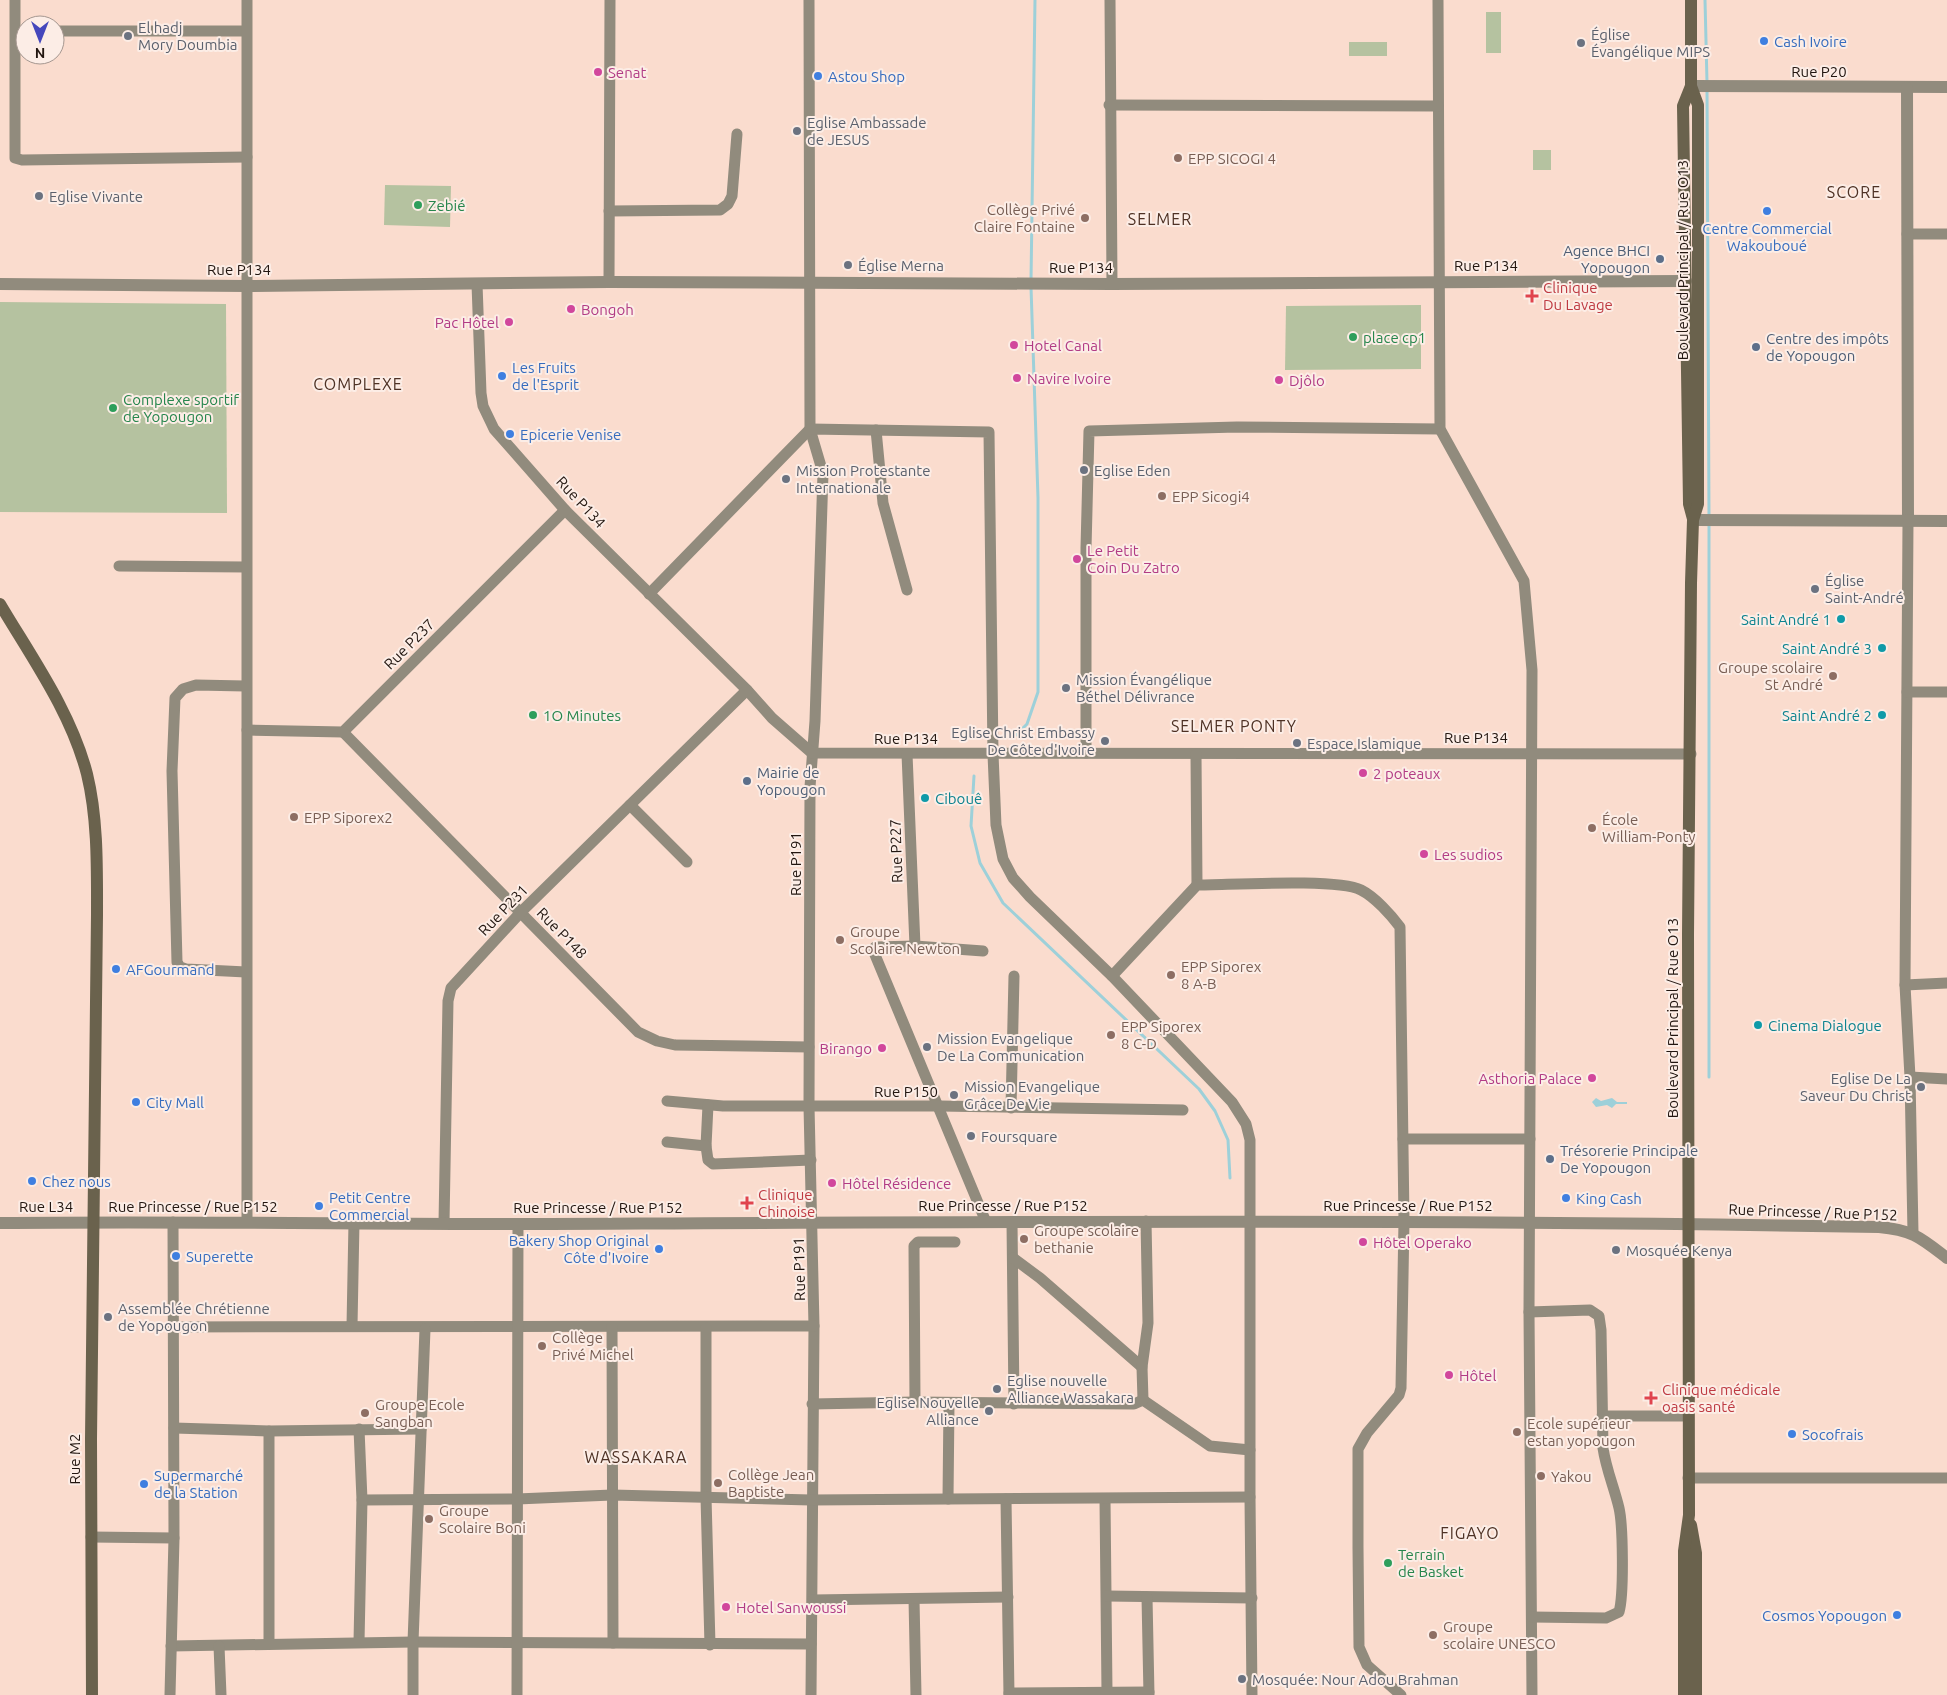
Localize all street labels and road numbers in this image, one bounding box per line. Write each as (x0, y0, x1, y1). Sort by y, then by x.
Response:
street label: Rue P20 (1791, 63, 1847, 80)
street label: Boulevard Principal / Rue O13 (1674, 160, 1691, 360)
street label: Rue P134 (1454, 257, 1518, 274)
street label: Rue P134 (1049, 259, 1113, 276)
street label: Rue P134 (207, 261, 271, 278)
street label: Rue P134 (553, 473, 609, 531)
street label: Rue P237 (380, 615, 438, 673)
street label: Rue P134 (1444, 729, 1508, 746)
street label: Rue P134 (874, 730, 938, 747)
street label: Rue P227 (886, 819, 906, 883)
street label: Rue P191 (787, 832, 804, 896)
street label: Rue P231 (475, 881, 531, 939)
street label: Rue P148 (534, 904, 590, 962)
street label: Boulevard Principal / Rue O13 (1664, 918, 1681, 1118)
street label: Rue P150 (874, 1083, 938, 1100)
street label: Rue Princesse / Rue P152 (918, 1197, 1088, 1214)
street label: Rue Princesse / Rue P152 (1323, 1197, 1493, 1214)
street label: Rue L34 (19, 1198, 73, 1215)
street label: Rue Princesse / Rue P152 (108, 1198, 278, 1215)
street label: Rue Princesse / Rue P152 (513, 1199, 683, 1216)
street label: Rue Princesse / Rue P152 (1728, 1201, 1898, 1223)
street label: Rue P191 (790, 1237, 808, 1301)
street label: Rue M2 (66, 1433, 83, 1485)

